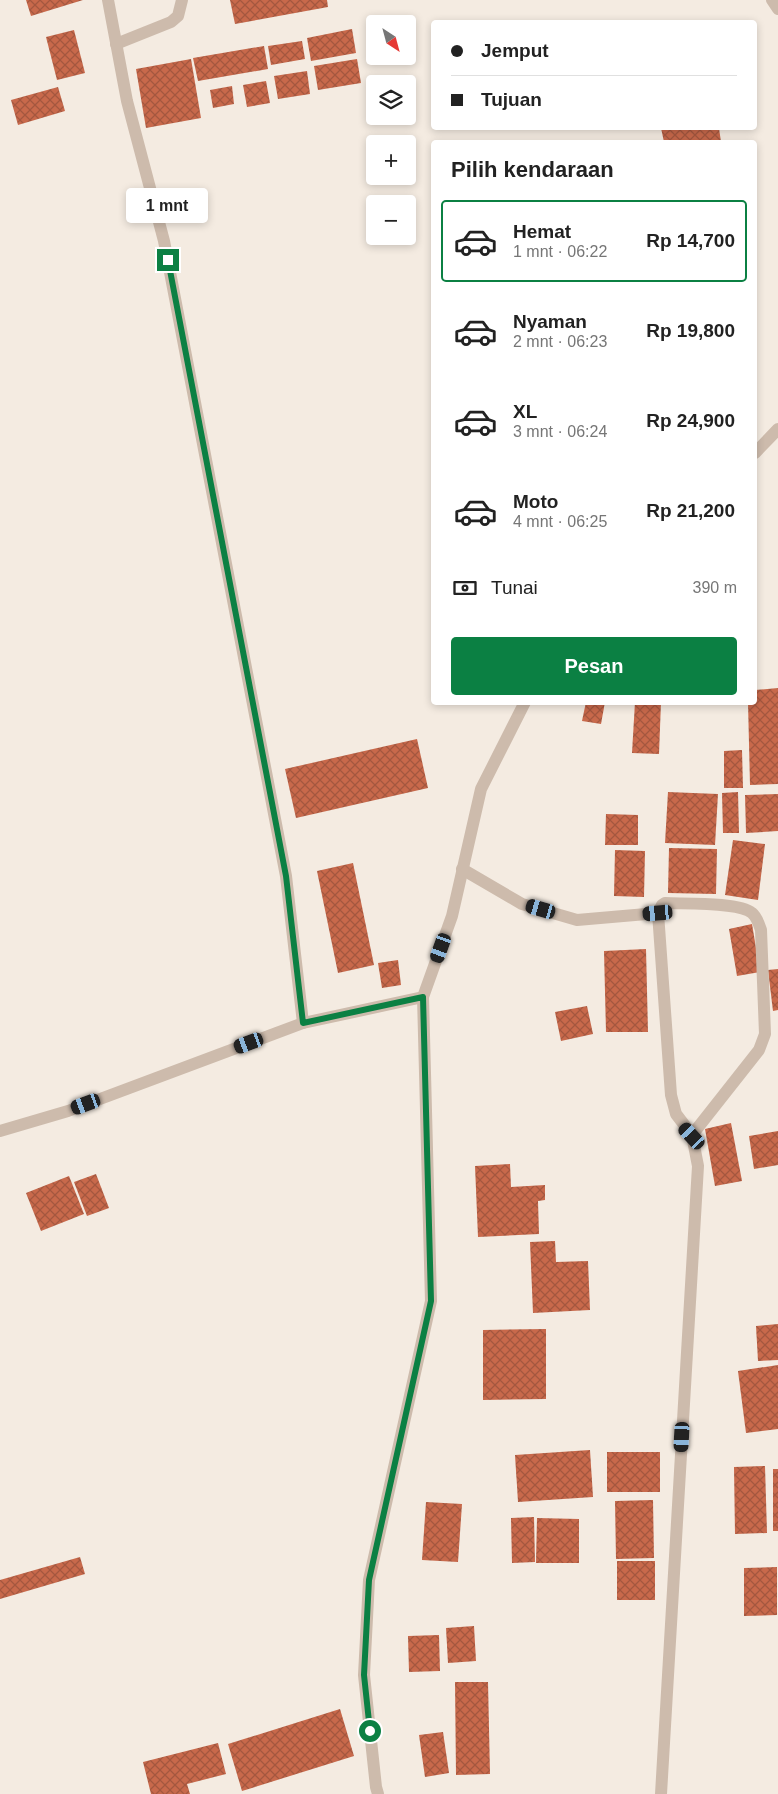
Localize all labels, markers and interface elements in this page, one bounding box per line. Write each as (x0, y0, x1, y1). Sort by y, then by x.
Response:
north arrow (366, 15, 416, 65)
map controls (366, 15, 416, 245)
text: Jemput (481, 40, 549, 61)
button: layers (366, 75, 416, 125)
text: Tujuan (481, 89, 542, 110)
button: + (366, 135, 416, 185)
text: Pilih kendaraan (451, 157, 614, 182)
callout: 1 mnt (127, 188, 209, 222)
button: − (366, 195, 416, 245)
text: 1 mnt (146, 197, 188, 214)
icon: car (453, 219, 498, 264)
text: Hemat (513, 221, 571, 242)
text: Rp 14,700 (646, 230, 735, 251)
text: 1 mnt · 06:22 (513, 243, 607, 260)
route end (157, 249, 179, 271)
icon: car (453, 309, 498, 354)
text: Nyaman (513, 311, 587, 332)
text: Rp 19,800 (646, 320, 735, 341)
text: 2 mnt · 06:23 (513, 333, 607, 350)
icon: car (453, 399, 498, 444)
text: XL (513, 401, 537, 422)
text: Rp 24,900 (646, 410, 735, 431)
text: 3 mnt · 06:24 (513, 423, 607, 440)
icon: car (453, 489, 498, 534)
text: Moto (513, 491, 558, 512)
text: Rp 21,200 (646, 500, 735, 521)
text: 4 mnt · 06:25 (513, 513, 607, 530)
icon: cash (451, 574, 479, 602)
text: Tunai (491, 577, 538, 598)
text: 390 m (693, 579, 737, 596)
button: Pesan (451, 637, 737, 695)
car (524, 898, 557, 920)
car (642, 904, 673, 922)
car (428, 931, 453, 965)
car (232, 1031, 265, 1055)
car (69, 1092, 102, 1116)
car (676, 1120, 707, 1152)
car (673, 1422, 690, 1452)
route start (359, 1720, 381, 1742)

